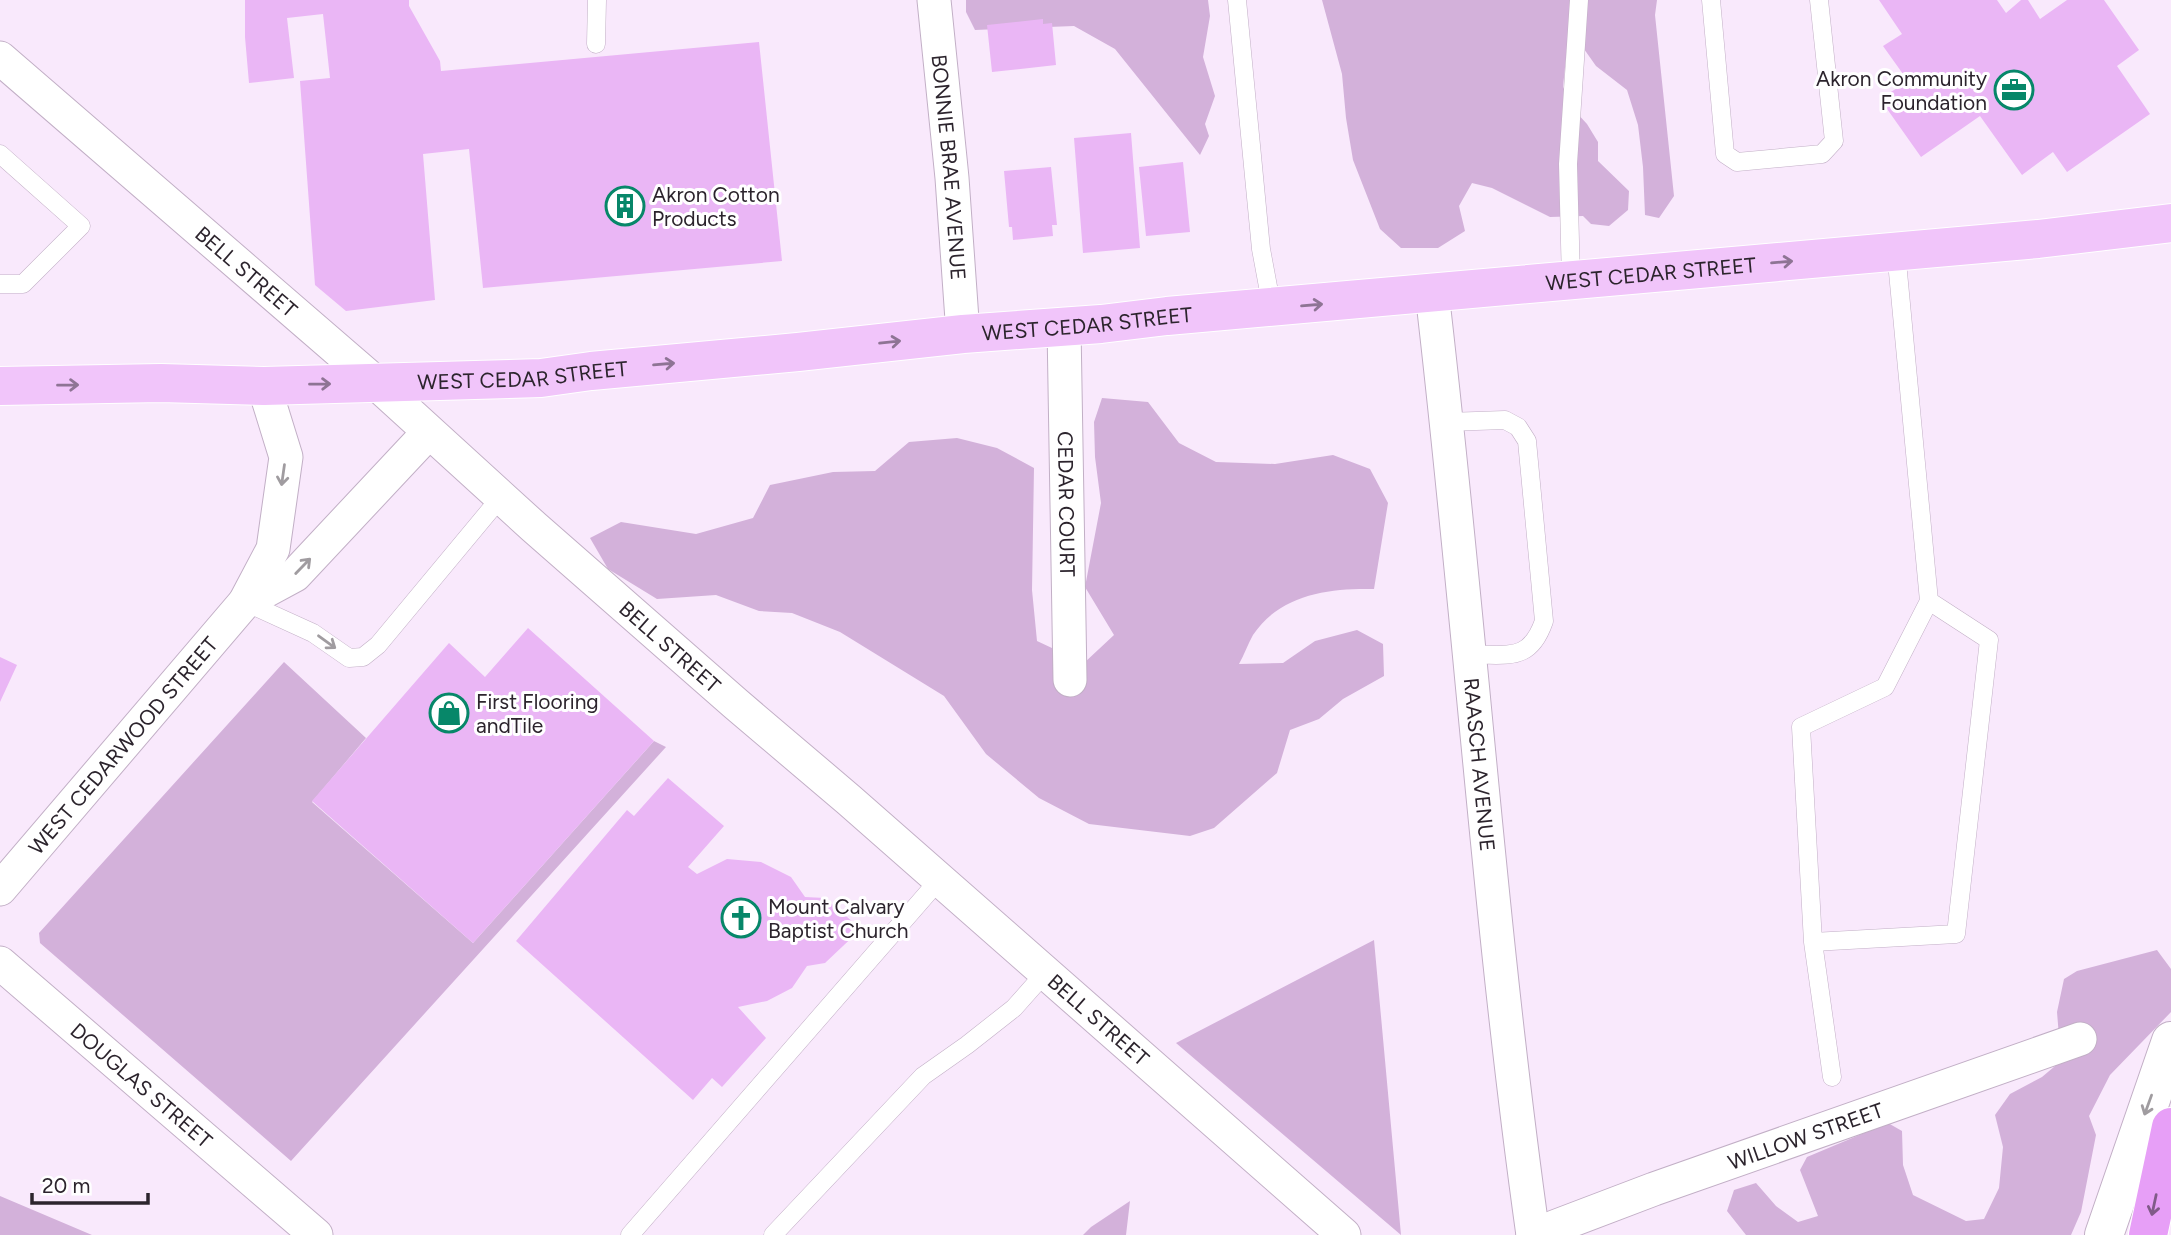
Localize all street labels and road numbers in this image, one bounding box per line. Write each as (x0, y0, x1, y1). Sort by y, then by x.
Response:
street label: BONNIE BRAE AVENUE (927, 53, 972, 281)
street label: BELL STREET (191, 220, 303, 322)
street label: WEST CEDAR STREET (1545, 251, 1757, 295)
street label: WEST CEDAR STREET (981, 301, 1194, 345)
street label: WEST CEDAR STREET (417, 355, 629, 394)
street label: CEDAR COURT (1053, 431, 1081, 577)
street label: BELL STREET (615, 595, 726, 698)
street label: WEST CEDARWOOD STREET (23, 631, 223, 859)
street label: RAASCH AVENUE (1459, 677, 1501, 853)
street label: BELL STREET (1043, 968, 1155, 1071)
street label: DOUGLAS STREET (66, 1017, 218, 1153)
street label: WILLOW STREET (1724, 1097, 1887, 1175)

